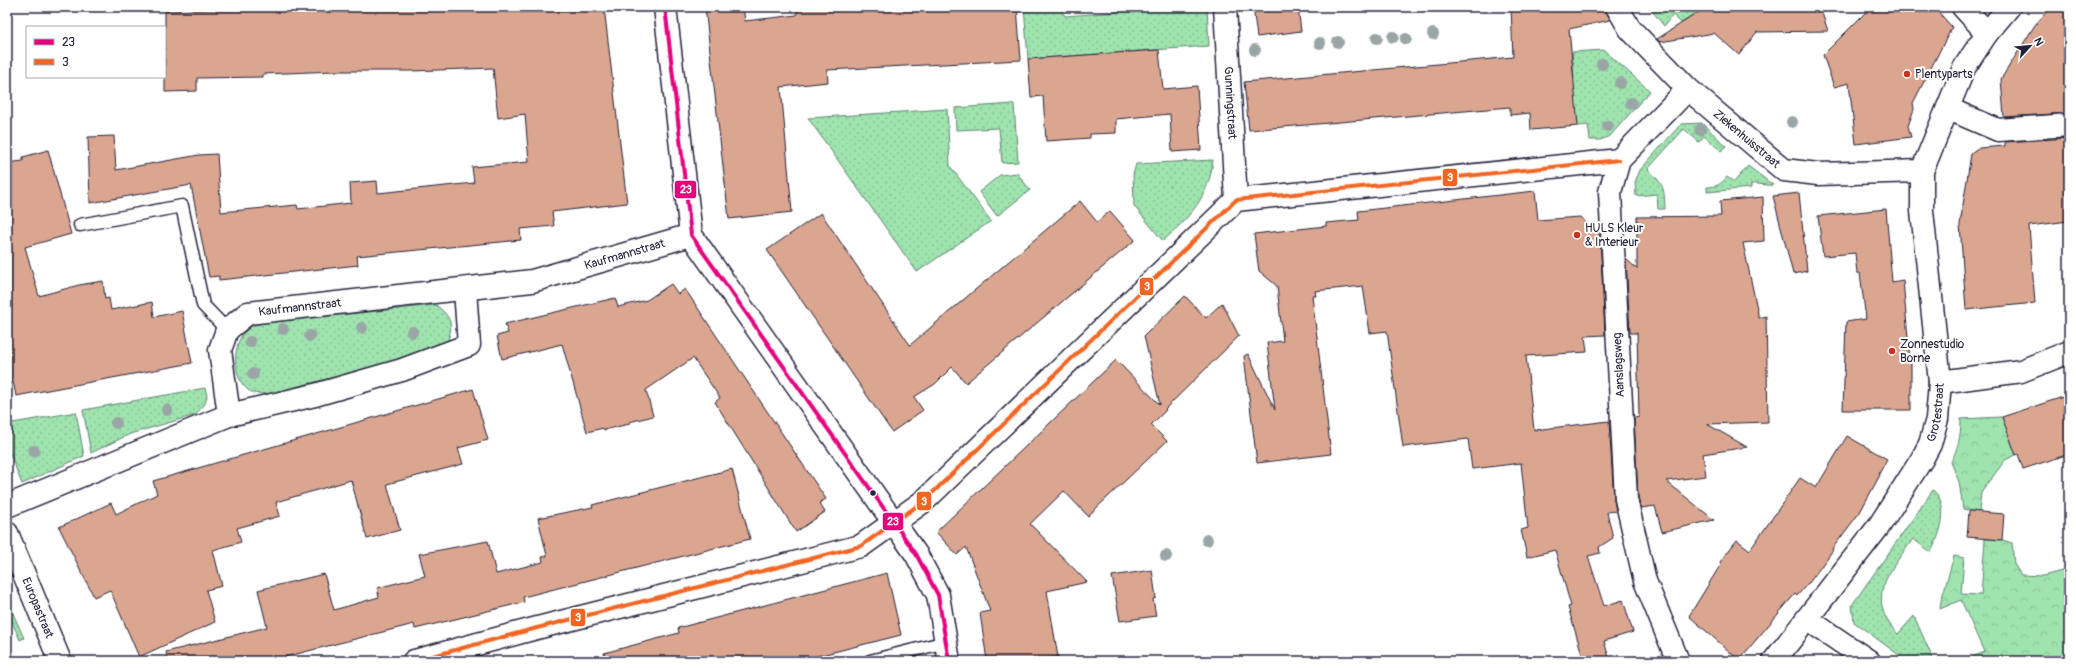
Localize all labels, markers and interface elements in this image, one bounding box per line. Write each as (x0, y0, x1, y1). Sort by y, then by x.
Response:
legend (26, 26, 166, 78)
north arrow (2010, 26, 2050, 66)
text: 23 (62, 35, 75, 50)
text: N (2031, 35, 2046, 48)
text: 3 (62, 55, 69, 70)
street label: Gunningstraat (1221, 66, 1240, 140)
place label: Plentyparts (1915, 67, 1973, 82)
marker: Plentyparts (1902, 69, 1912, 79)
street label: Ziekenhuisstraat (1710, 106, 1784, 171)
line badge: 3 (1442, 168, 1458, 187)
text: 3 (1447, 171, 1453, 184)
line badge: 23 (674, 180, 697, 199)
text: 23 (680, 183, 692, 196)
place label: HULS Kleur & Interieur (1585, 221, 1644, 250)
marker: HULS Kleur & Interieur (1572, 230, 1582, 240)
street label: Kaufmannstraat (583, 235, 667, 273)
line badge: 3 (1139, 277, 1154, 296)
text: 3 (1144, 280, 1150, 293)
street label: Kaufmannstraat (258, 295, 342, 319)
street label: Aanslagsweg (1610, 332, 1628, 398)
place label: Zonnestudio Borne (1900, 337, 1965, 366)
marker: Zonnestudio Borne (1887, 346, 1897, 356)
street label: Grotestraat (1923, 382, 1947, 443)
unlabelled marker (868, 488, 878, 498)
line badge: 3 (916, 491, 932, 511)
text: 3 (921, 495, 927, 508)
line badge: 23 (882, 512, 904, 531)
text: 23 (887, 515, 899, 528)
street label: Europastraat (19, 575, 57, 641)
line badge: 3 (570, 608, 586, 627)
text: 3 (575, 611, 581, 624)

